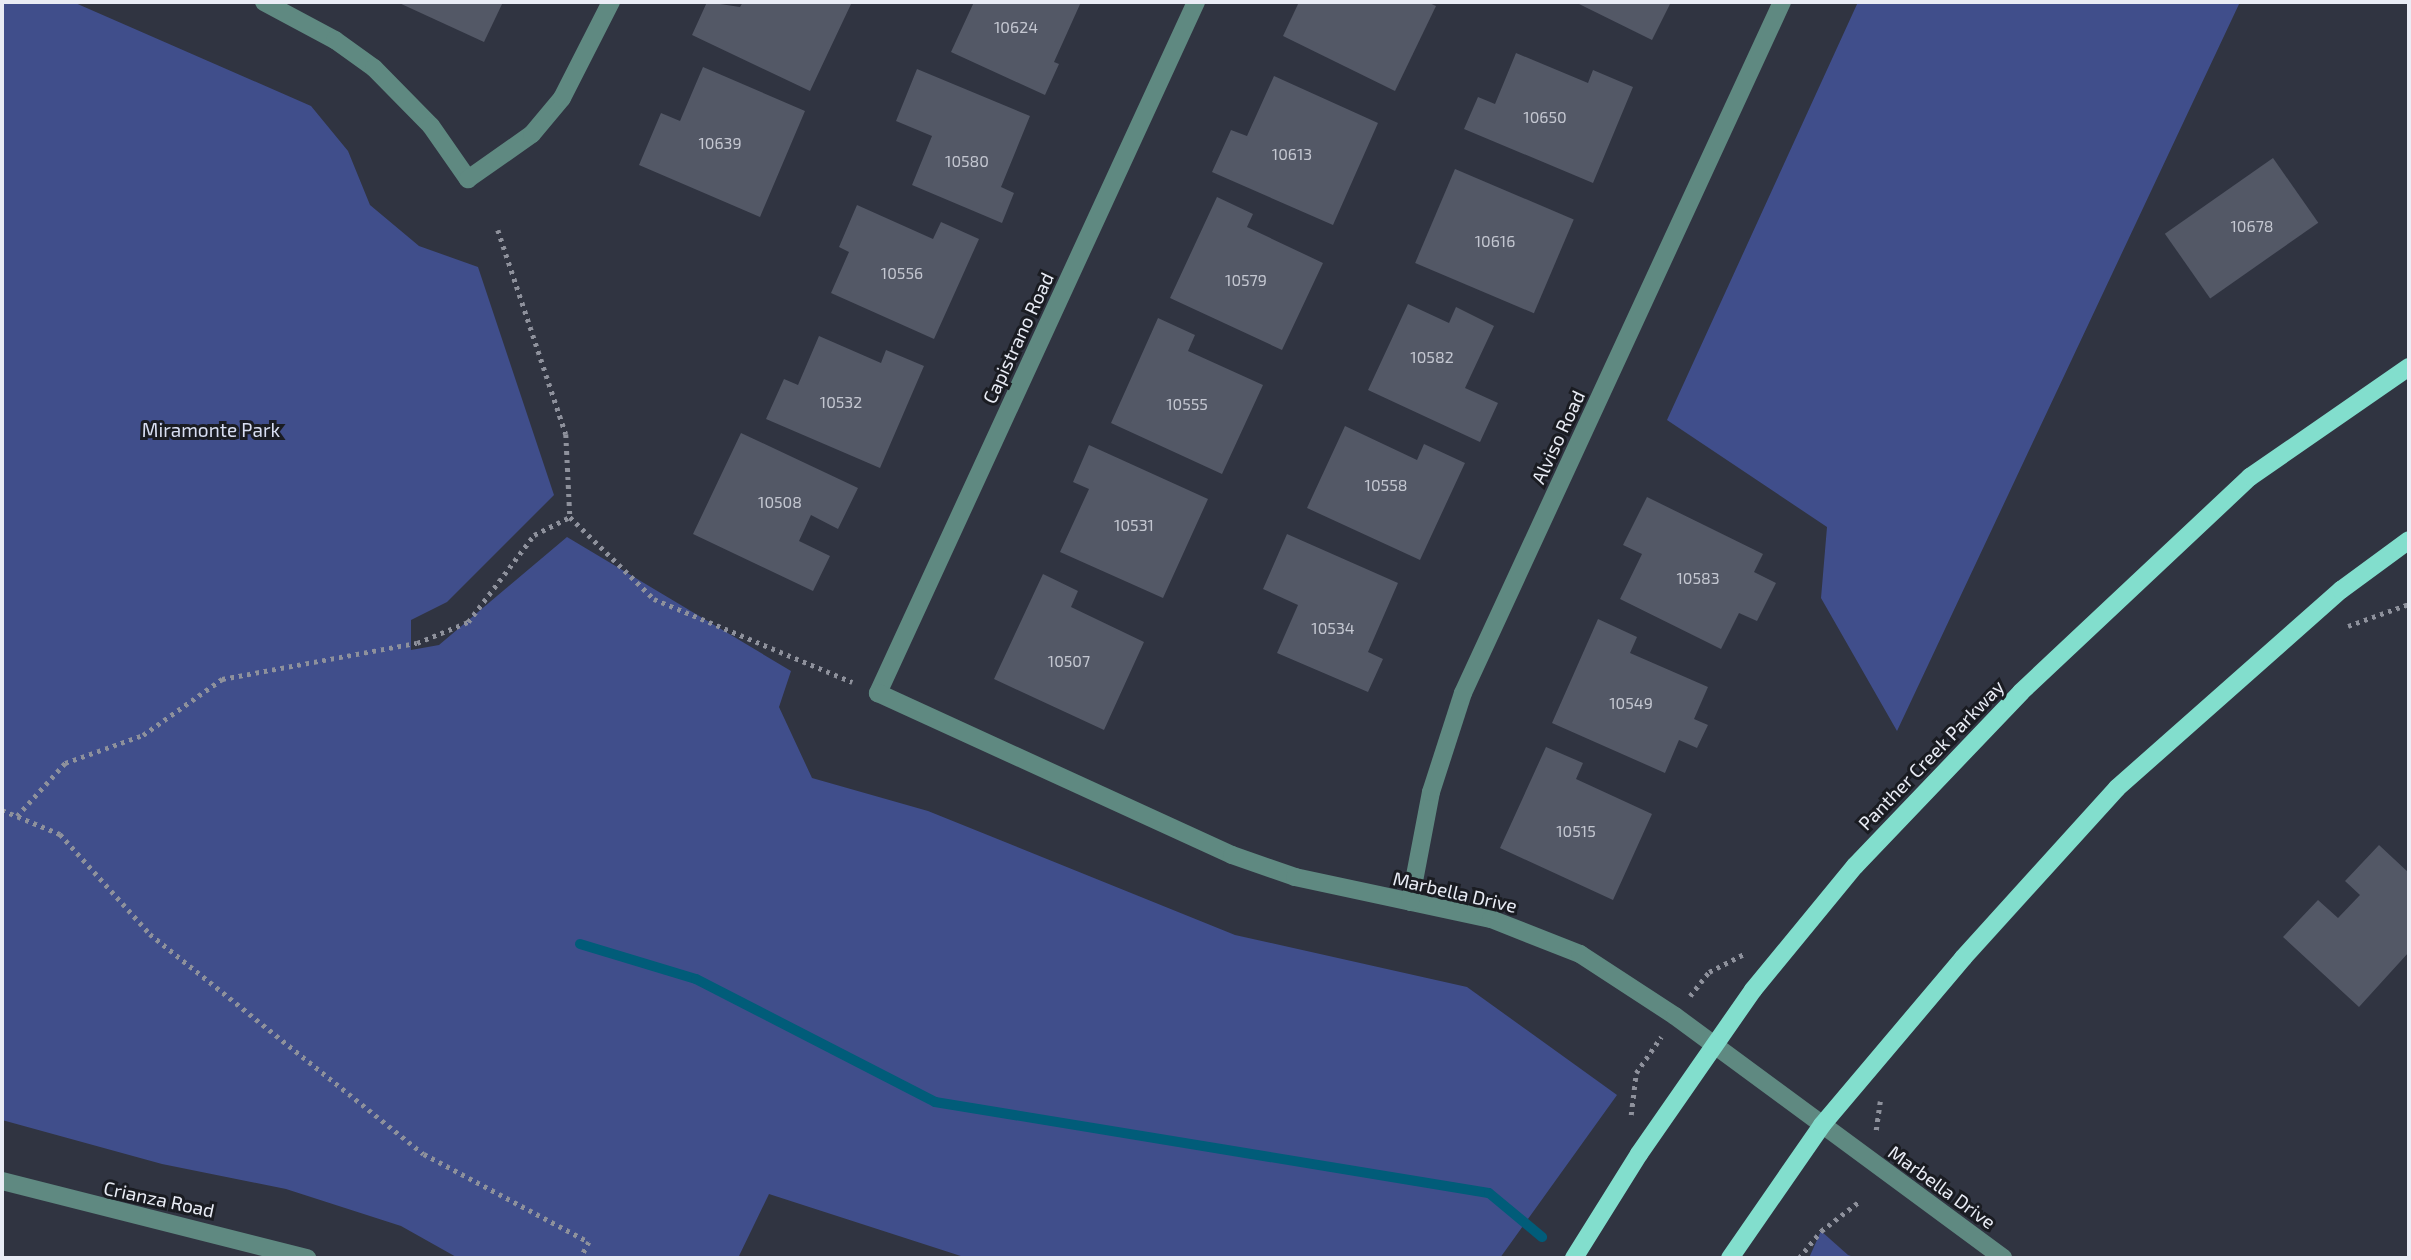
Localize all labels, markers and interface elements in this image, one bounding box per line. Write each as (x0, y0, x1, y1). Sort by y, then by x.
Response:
house number: 10624 (994, 17, 1038, 37)
house number: 10650 (1523, 107, 1567, 127)
house number: 10639 (698, 133, 742, 153)
house number: 10613 (1272, 144, 1312, 164)
house number: 10580 (945, 151, 989, 171)
house number: 10678 (2230, 216, 2274, 236)
house number: 10616 (1475, 231, 1515, 251)
house number: 10556 (881, 263, 923, 283)
street label: Capistrano Road (978, 269, 1058, 407)
house number: 10579 (1225, 270, 1267, 290)
house number: 10582 (1410, 347, 1454, 367)
street label: Alviso Road (1526, 387, 1590, 487)
house number: 10532 (820, 392, 862, 412)
house number: 10555 (1166, 394, 1208, 414)
park label: Miramonte Park (142, 419, 280, 441)
house number: 10558 (1365, 475, 1407, 495)
house number: 10508 (758, 492, 802, 512)
house number: 10531 (1114, 515, 1154, 535)
house number: 10583 (1676, 568, 1720, 588)
house number: 10534 (1311, 618, 1355, 638)
house number: 10507 (1048, 651, 1090, 671)
street label: Panther Creek Parkway (1853, 675, 2009, 835)
house number: 10549 (1609, 693, 1653, 713)
house number: 10515 (1556, 821, 1596, 841)
street label: Marbella Drive (1391, 867, 1519, 917)
street label: Marbella Drive (1884, 1141, 2000, 1233)
street label: Crianza Road (101, 1176, 217, 1222)

